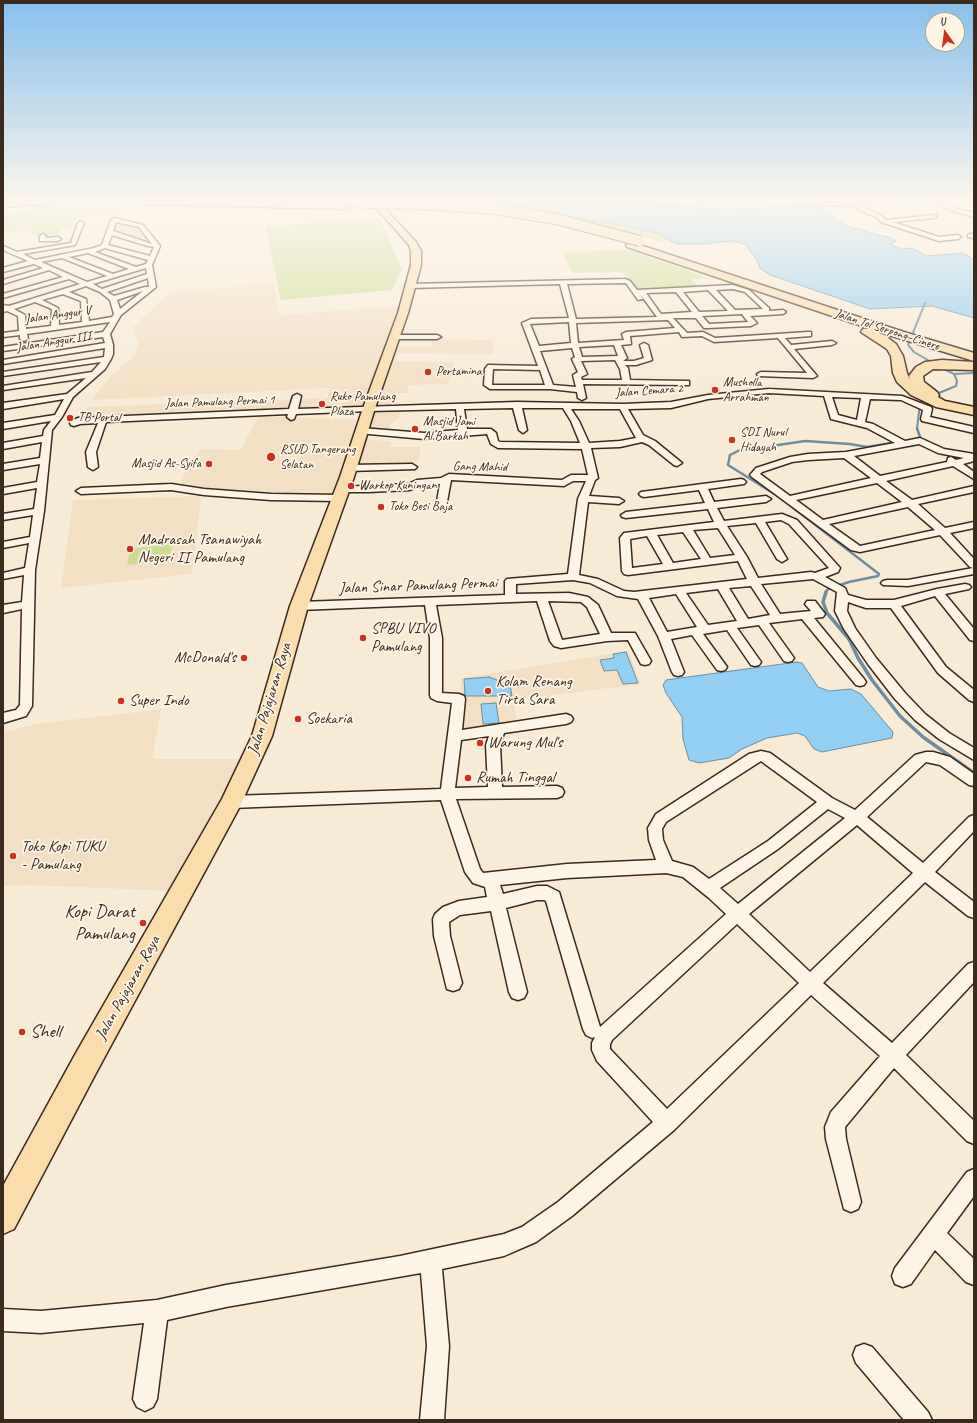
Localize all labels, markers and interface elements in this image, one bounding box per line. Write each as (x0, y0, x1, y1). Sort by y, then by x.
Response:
north arrow (925, 12, 965, 52)
text: U (938, 14, 947, 29)
street label: Jalan Anggur V (24, 303, 92, 327)
street label: Jalan Tol Serpong–Cinere (833, 306, 941, 354)
street label: Jalan Anggur III (15, 328, 93, 356)
place label: Pertamina (436, 364, 481, 380)
marker: Pertamina (423, 367, 433, 377)
place label: Musholla Arrahman (723, 375, 769, 406)
street label: Jalan Cemara 2 (615, 381, 683, 401)
marker: Musholla Arrahman (710, 385, 720, 395)
place label: Ruko Pamulang Plaza (330, 389, 395, 420)
street label: Jalan Pamulang Permai 1 (165, 392, 275, 412)
marker: Ruko Pamulang Plaza (317, 399, 327, 409)
place label: TB Portal (78, 410, 120, 426)
marker: TB Portal (65, 413, 75, 423)
place label: Masjid Jami Al Barkah (423, 414, 475, 445)
marker: Masjid Jami Al Barkah (410, 424, 420, 434)
place label: SDI Nurul Hidayah (740, 425, 787, 456)
marker: SDI Nurul Hidayah (727, 435, 737, 445)
place label: RSUD Tangerang Selatan (280, 442, 355, 473)
marker: RSUD Tangerang Selatan (265, 451, 277, 463)
place label: Masjid As-Syifa (131, 456, 201, 472)
marker: Masjid As-Syifa (204, 459, 214, 469)
street label: Gang Mahid (453, 459, 507, 475)
place label: Warkop Kuningan (359, 478, 437, 494)
marker: Warkop Kuningan (346, 481, 356, 491)
place label: Toko Besi Baja (389, 499, 452, 515)
marker: Toko Besi Baja (376, 502, 386, 512)
place label: Madrasah Tsanawiyah Negeri II Pamulang (138, 530, 261, 568)
marker: Madrasah Tsanawiyah Negeri II Pamulang (125, 544, 135, 554)
street label: Jalan Sinar Pamulang Permai (339, 574, 497, 598)
place label: SPBU VIVO Pamulang (371, 619, 435, 657)
marker: SPBU VIVO Pamulang (358, 633, 368, 643)
street label: Jalan Pajajaran Raya (244, 641, 296, 757)
place label: McDonald's (174, 648, 236, 668)
marker: McDonald's (239, 653, 249, 663)
place label: Kolam Renang Tirta Sara (496, 672, 572, 710)
marker: Kolam Renang Tirta Sara (483, 686, 493, 696)
place label: Super Indo (129, 691, 189, 711)
marker: Super Indo (116, 696, 126, 706)
place label: Soekaria (306, 709, 352, 729)
marker: Soekaria (293, 714, 303, 724)
place label: Warung Mul's (488, 733, 562, 753)
marker: Warung Mul's (475, 738, 485, 748)
place label: Rumah Tinggal (476, 768, 555, 788)
marker: Rumah Tinggal (463, 773, 473, 783)
place label: Toko Kopi TUKU - Pamulang (21, 837, 104, 875)
marker: Toko Kopi TUKU - Pamulang (8, 851, 18, 861)
place label: Kopi Darat Pamulang (64, 901, 135, 945)
marker: Kopi Darat Pamulang (138, 918, 148, 928)
street label: Jalan Pajajaran Raya (91, 933, 165, 1043)
place label: Shell (30, 1021, 61, 1043)
marker: Shell (17, 1027, 27, 1037)

